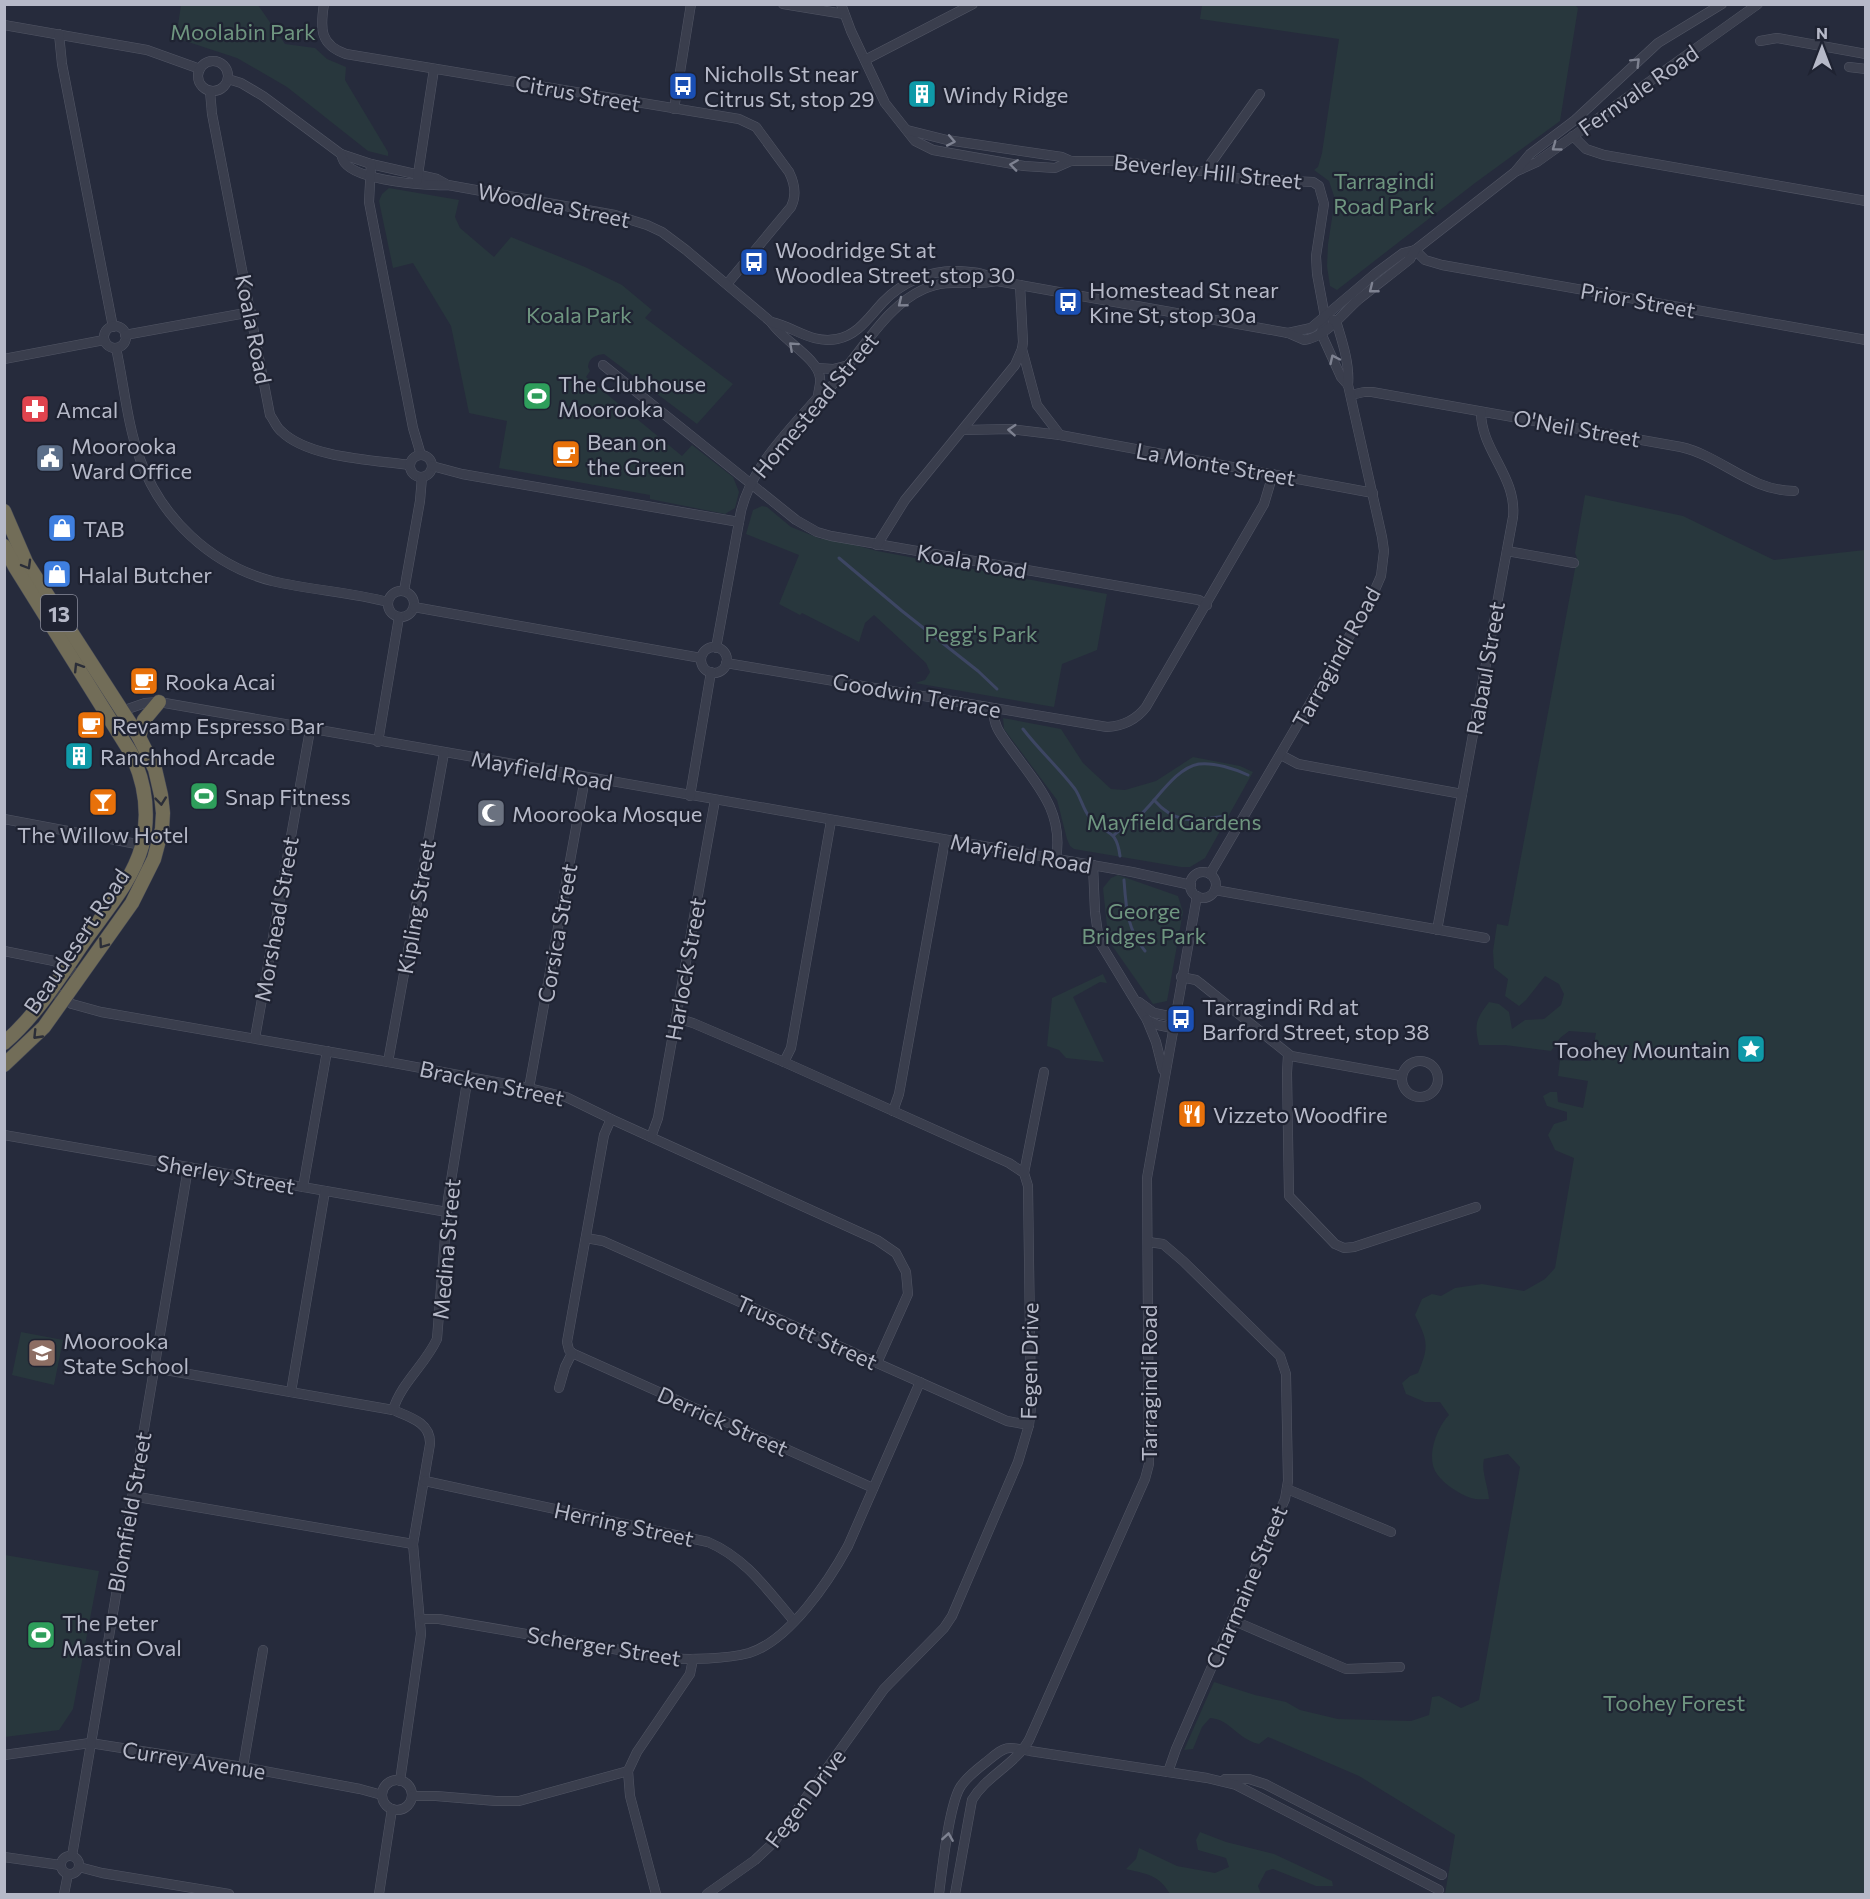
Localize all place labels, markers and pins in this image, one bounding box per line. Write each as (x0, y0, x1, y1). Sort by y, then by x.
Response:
place label: Nicholls St near Citrus St, stop 29 (704, 60, 875, 112)
bus stop icon: Nicholls St near Citrus St, stop 29 (667, 70, 699, 102)
building icon: Windy Ridge (906, 78, 938, 110)
place label: Windy Ridge (943, 81, 1068, 108)
place label: Woodridge St at Woodlea Street, stop 30 (775, 236, 1015, 288)
bus stop icon: Woodridge St at Woodlea Street, stop 30 (738, 246, 770, 278)
place label: Homestead St near Kine St, stop 30a (1089, 276, 1279, 328)
bus stop icon: Homestead St near Kine St, stop 30a (1052, 286, 1084, 318)
place label: The Clubhouse Moorooka (558, 370, 706, 422)
sports icon: The Clubhouse Moorooka (521, 380, 553, 412)
pharmacy icon: Amcal (19, 393, 51, 425)
place label: Amcal (56, 396, 118, 423)
place label: Bean on the Green (587, 428, 685, 480)
place label: Moorooka Ward Office (71, 432, 192, 484)
cafe icon: Bean on the Green (550, 438, 582, 470)
public building icon: Moorooka Ward Office (34, 442, 66, 474)
shop icon: TAB (46, 512, 78, 544)
place label: TAB (83, 515, 125, 542)
shop icon: Halal Butcher (41, 558, 73, 590)
place label: Halal Butcher (78, 561, 212, 588)
cafe icon: Rooka Acai (128, 665, 160, 697)
place label: Rooka Acai (165, 668, 276, 695)
cafe icon: Revamp Espresso Bar (75, 709, 107, 741)
place label: Revamp Espresso Bar (112, 712, 324, 739)
building icon: Ranchhod Arcade (63, 740, 95, 772)
place label: Ranchhod Arcade (100, 743, 275, 770)
sports icon: Snap Fitness (188, 780, 220, 812)
place label: Snap Fitness (225, 783, 351, 810)
bar icon: The Willow Hotel (87, 786, 119, 818)
mosque icon: Moorooka Mosque (475, 797, 507, 829)
place label: Moorooka Mosque (512, 800, 702, 827)
place label: The Willow Hotel (17, 821, 189, 848)
place label: Tarragindi Rd at Barford Street, stop 38 (1202, 993, 1430, 1045)
bus stop icon: Tarragindi Rd at Barford Street, stop 38 (1165, 1003, 1197, 1035)
place icon: Toohey Mountain (1735, 1033, 1767, 1065)
place label: Toohey Mountain (1554, 1036, 1730, 1063)
restaurant icon: Vizzeto Woodfire (1176, 1098, 1208, 1130)
place label: Vizzeto Woodfire (1213, 1101, 1388, 1128)
place label: Moorooka State School (63, 1327, 189, 1379)
school or university icon: Moorooka State School (26, 1337, 58, 1369)
place label: The Peter Mastin Oval (62, 1609, 182, 1661)
sports icon: The Peter Mastin Oval (25, 1619, 57, 1651)

